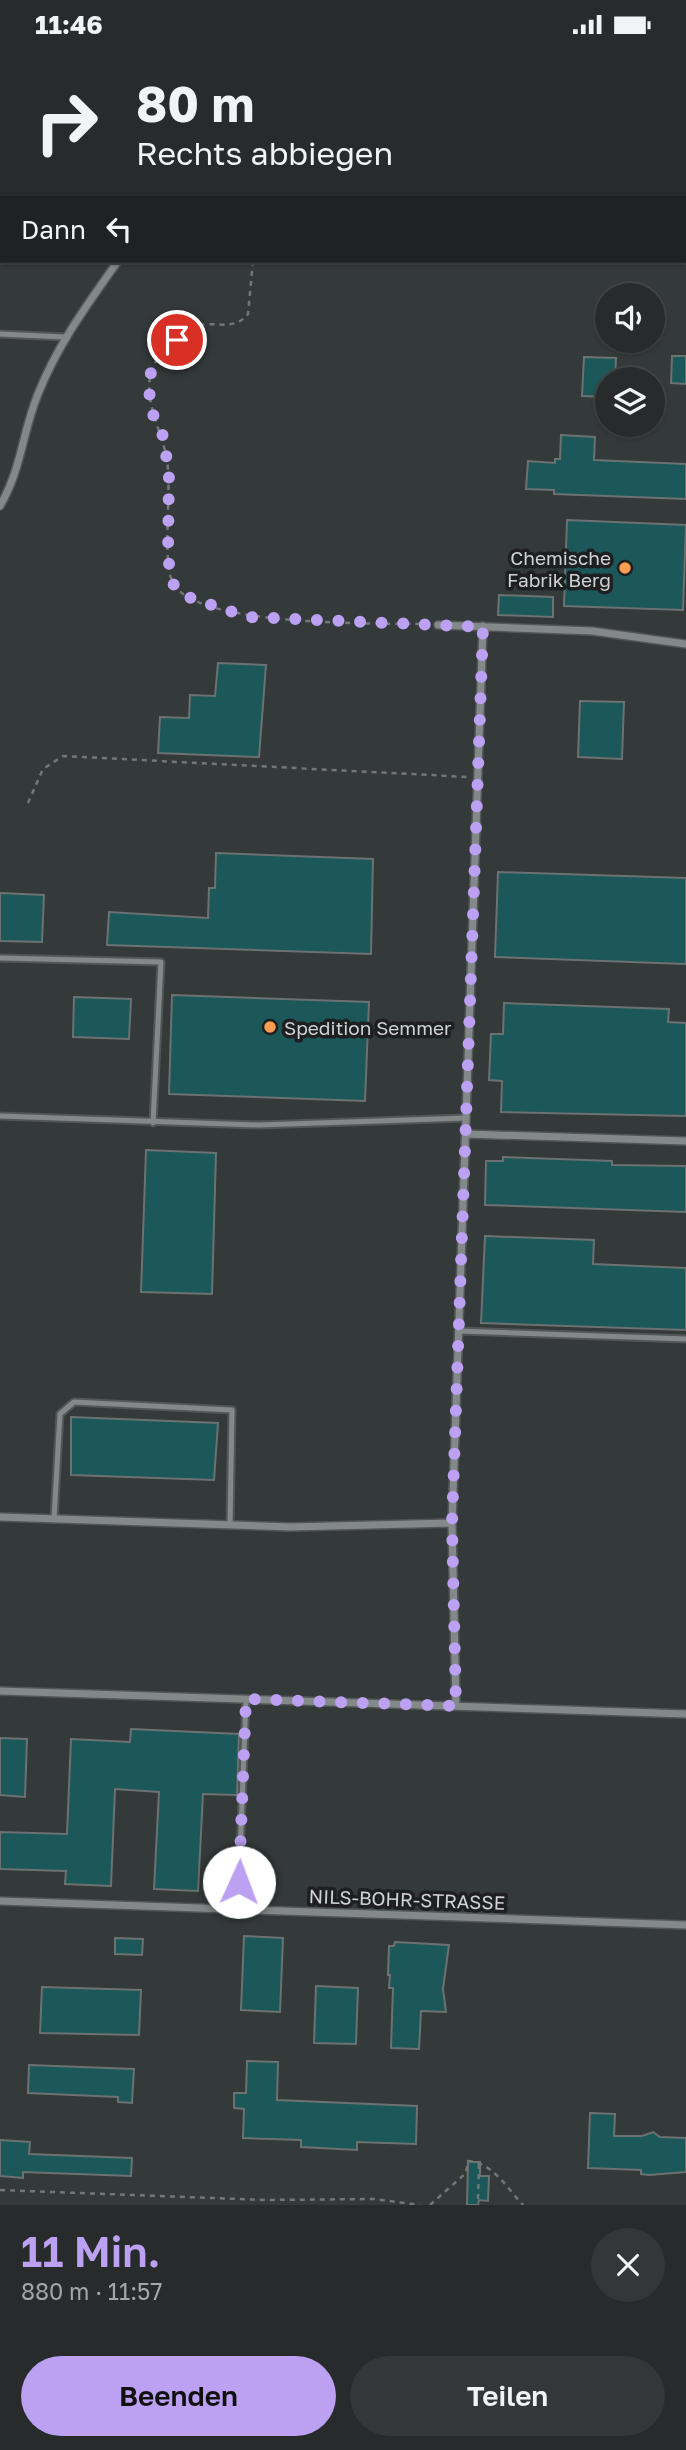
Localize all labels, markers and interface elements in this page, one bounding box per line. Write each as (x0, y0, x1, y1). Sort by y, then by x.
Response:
text: 11:46 (35, 9, 103, 40)
text: 80 m (136, 74, 254, 133)
icon: right (21, 77, 112, 168)
text: Rechts abbiegen (136, 134, 393, 172)
icon: left (100, 210, 138, 248)
text: Dann (21, 214, 86, 245)
map controls (595, 283, 665, 437)
button: sound (595, 283, 665, 353)
pin (147, 310, 207, 370)
icon: arrive (158, 321, 196, 359)
button: layers (595, 367, 665, 437)
place label: Chemische Fabrik Berg (507, 546, 611, 591)
marker: Chemische Fabrik Berg (617, 560, 633, 576)
place label: Spedition Semmer (284, 1016, 452, 1039)
marker: Spedition Semmer (262, 1019, 278, 1035)
position arrow (202, 1845, 276, 1919)
street label: NILS-BOHR-STRASSE (308, 1884, 506, 1914)
text: 11 Min. (21, 2226, 161, 2276)
button: close (591, 2228, 665, 2302)
text: 880 m · 11:57 (21, 2277, 163, 2305)
button: Beenden (21, 2356, 336, 2436)
button: Teilen (350, 2356, 665, 2436)

